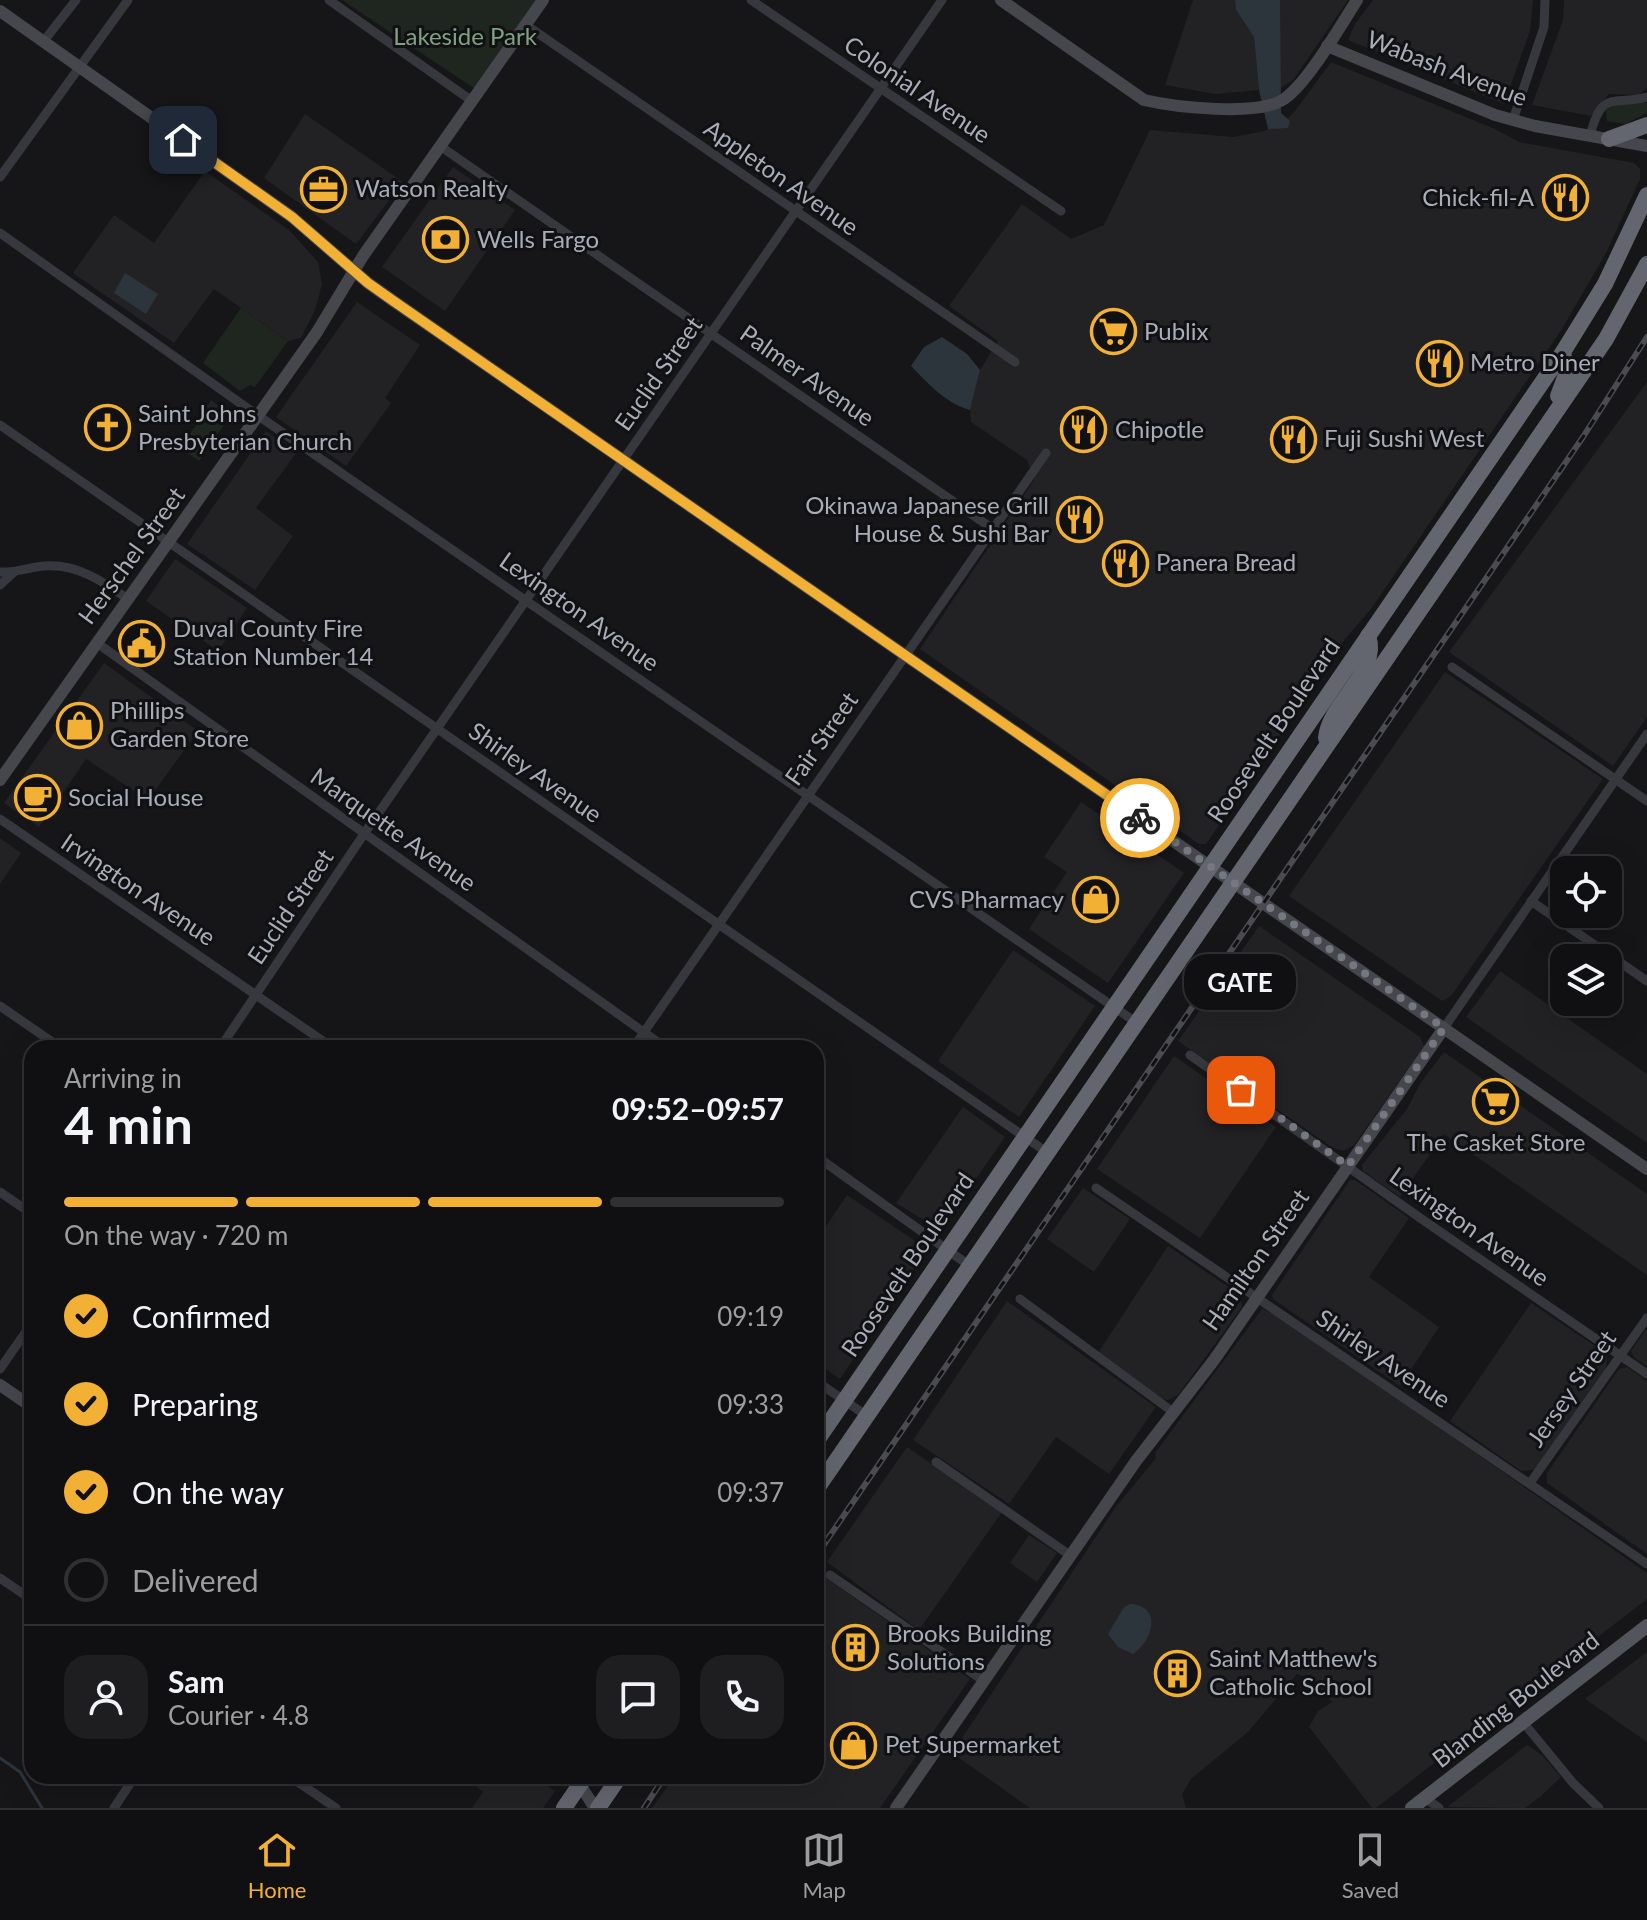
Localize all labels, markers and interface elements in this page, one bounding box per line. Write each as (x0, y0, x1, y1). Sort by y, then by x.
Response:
park label: Lakeside Park (393, 21, 538, 50)
street label: Wabash Avenue (1363, 24, 1532, 111)
street label: Colonial Avenue (839, 29, 997, 148)
pin (149, 106, 217, 174)
street label: Appleton Avenue (699, 113, 865, 241)
icon: home (161, 118, 205, 162)
office icon: Watson Realty (300, 165, 348, 213)
place label: Watson Realty (355, 173, 509, 202)
restaurant icon: Chick-fil-A (1541, 174, 1589, 222)
place label: Chick-fil-A (1422, 182, 1535, 211)
bank icon: Wells Fargo (422, 216, 470, 264)
place label: Wells Fargo (477, 224, 599, 253)
supermarket icon: Publix (1089, 308, 1137, 356)
street label: Euclid Street (608, 310, 708, 436)
place label: Publix (1144, 316, 1209, 345)
street label: Palmer Avenue (735, 318, 881, 432)
restaurant icon: Metro Diner (1415, 339, 1463, 387)
place label: Metro Diner (1470, 347, 1600, 376)
place label: Saint Johns Presbyterian Church (138, 398, 352, 455)
church icon: Saint Johns Presbyterian Church (83, 404, 131, 452)
restaurant icon: Chipotle (1060, 406, 1108, 454)
place label: Chipotle (1115, 414, 1204, 443)
restaurant icon: Fuji Sushi West (1269, 415, 1317, 463)
place label: Fuji Sushi West (1324, 423, 1485, 452)
street label: Herschel Street (71, 481, 190, 629)
place label: Okinawa Japanese Grill House & Sushi Bar (805, 490, 1049, 547)
restaurant icon: Okinawa Japanese Grill House & Sushi Bar (1056, 496, 1104, 544)
restaurant icon: Panera Bread (1101, 539, 1149, 587)
street label: Lexington Avenue (495, 545, 665, 677)
place label: Panera Bread (1156, 547, 1296, 576)
place label: Duval County Fire Station Number 14 (173, 613, 373, 670)
public building icon: Duval County Fire Station Number 14 (118, 619, 166, 667)
street label: Roosevelt Boulevard (1200, 633, 1345, 828)
street label: Fair Street (778, 686, 864, 790)
place label: Phillips Garden Store (110, 695, 249, 752)
shop icon: Phillips Garden Store (55, 701, 103, 749)
street label: Shirley Avenue (464, 715, 608, 828)
street label: Marquette Avenue (306, 761, 482, 897)
cafe icon: Social House (13, 774, 61, 822)
courier (1100, 778, 1180, 858)
place label: Social House (68, 782, 204, 811)
icon: bike (1118, 796, 1162, 840)
street label: Irvington Avenue (56, 827, 221, 951)
street label: Euclid Street (241, 843, 339, 969)
map controls (1550, 856, 1622, 1016)
button: locate (1550, 856, 1622, 928)
shop icon: CVS Pharmacy (1071, 876, 1119, 924)
place label: CVS Pharmacy (909, 884, 1065, 913)
button: layers (1550, 944, 1622, 1016)
callout: GATE (1185, 954, 1297, 1010)
text: GATE (1207, 966, 1273, 998)
pin (1207, 1056, 1275, 1124)
text: Arriving in (64, 1062, 182, 1094)
icon: bag (1219, 1068, 1263, 1112)
supermarket icon: The Casket Store (1472, 1077, 1520, 1125)
text: 09:52–09:57 (612, 1090, 784, 1126)
text: 4 min (64, 1093, 193, 1155)
place label: The Casket Store (1407, 1127, 1585, 1156)
street label: Lexington Avenue (1385, 1160, 1555, 1292)
street label: Roosevelt Boulevard (834, 1167, 979, 1362)
street label: Hamilton Street (1195, 1183, 1314, 1335)
text: On the way · 720 m (64, 1219, 288, 1251)
icon: check (64, 1294, 108, 1338)
text: Confirmed (132, 1298, 271, 1334)
text: 09:19 (717, 1300, 784, 1332)
street label: Shirley Avenue (1311, 1302, 1456, 1413)
street label: Jersey Street (1520, 1324, 1622, 1452)
icon: check (64, 1382, 108, 1426)
text: Preparing (132, 1386, 258, 1422)
text: 09:33 (717, 1388, 784, 1420)
icon: check (64, 1470, 108, 1514)
text: On the way (132, 1474, 284, 1510)
text: 09:37 (717, 1476, 784, 1508)
text: Delivered (132, 1562, 259, 1598)
place label: Brooks Building Solutions (887, 1618, 1052, 1675)
building icon: Brooks Building Solutions (832, 1624, 880, 1672)
street label: Blanding Boulevard (1426, 1625, 1604, 1773)
place label: Saint Matthew's Catholic School (1209, 1643, 1377, 1700)
building icon: Saint Matthew's Catholic School (1154, 1649, 1202, 1697)
button: person (64, 1655, 148, 1739)
button: chat (596, 1655, 680, 1739)
button: phone (700, 1655, 784, 1739)
text: Sam (168, 1663, 225, 1699)
text: Courier · 4.8 (168, 1699, 309, 1731)
shop icon: Pet Supermarket (830, 1721, 878, 1769)
place label: Pet Supermarket (885, 1729, 1061, 1758)
tab: Home (248, 1828, 306, 1903)
tab: Map (802, 1828, 846, 1903)
tab: Saved (1342, 1828, 1399, 1903)

